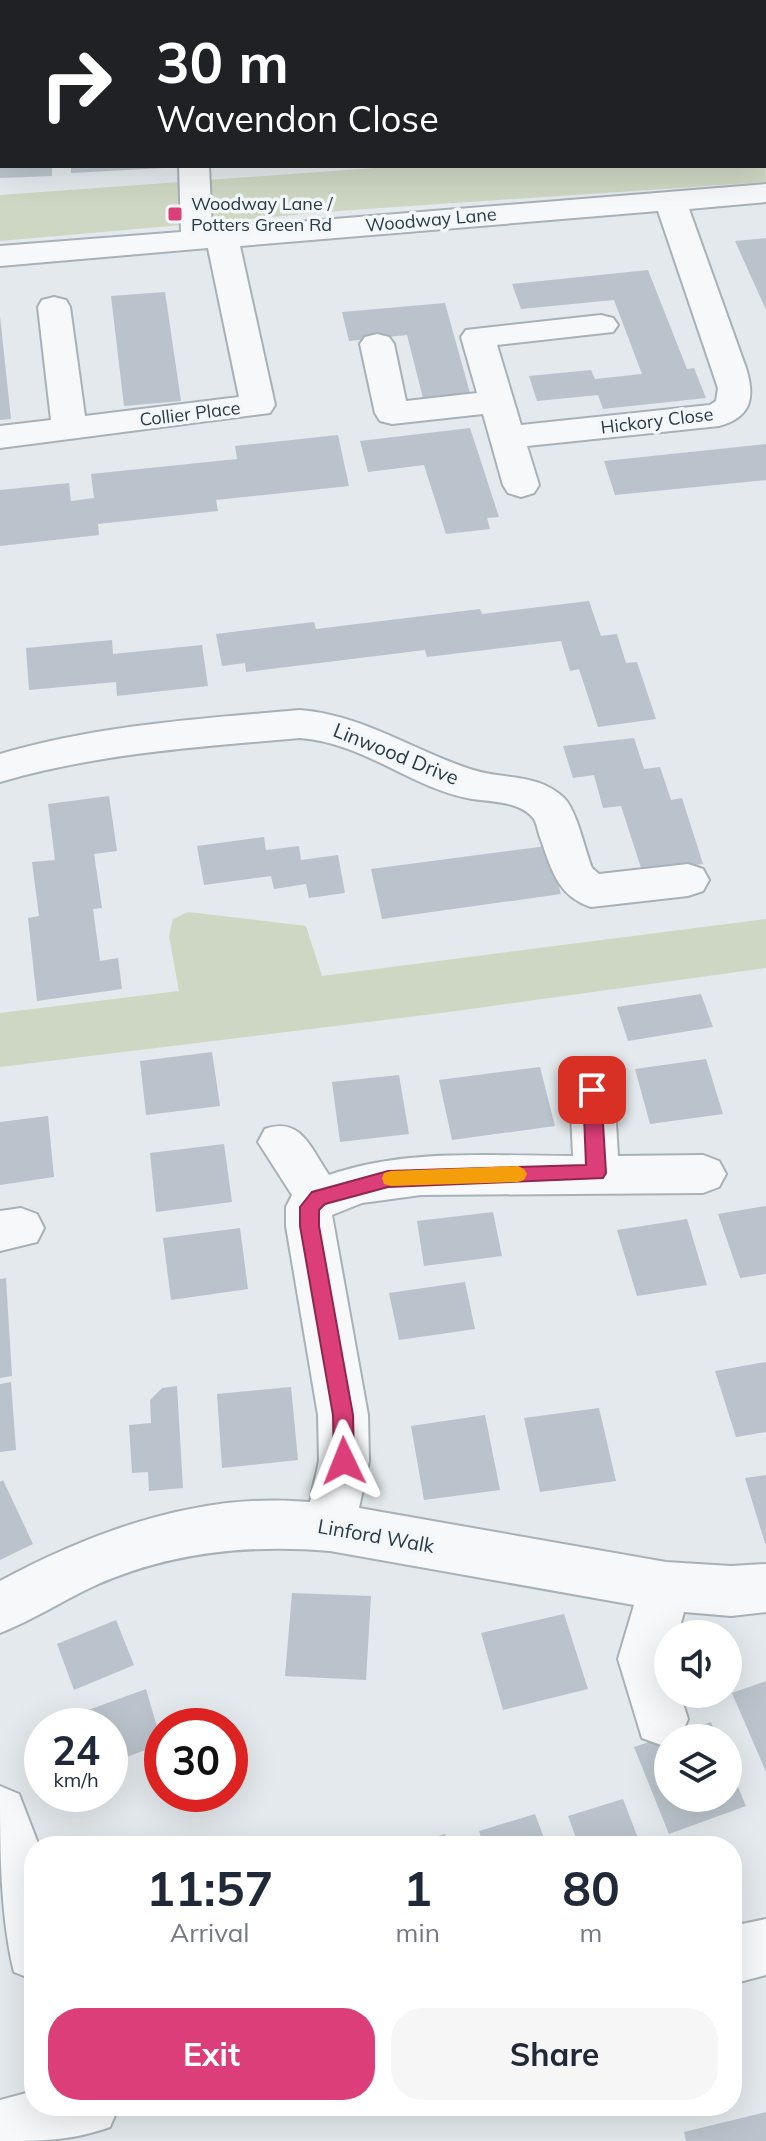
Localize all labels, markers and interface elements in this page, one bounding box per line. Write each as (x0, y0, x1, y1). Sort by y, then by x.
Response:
text: 30 m (156, 27, 289, 97)
icon: right (24, 32, 128, 136)
text: Wavendon Close (156, 96, 439, 141)
place label: Woodway Lane / Potters Green Rd (191, 192, 333, 236)
street label: Woodway Lane (364, 202, 498, 237)
marker: Woodway Lane / Potters Green Rd (166, 205, 184, 223)
street label: Collier Place (138, 396, 242, 431)
street label: Hickory Close (599, 402, 715, 439)
street label: Linwood Drive (330, 717, 462, 790)
pin (558, 1056, 626, 1124)
icon: arrive (570, 1068, 614, 1112)
position arrow (302, 1419, 386, 1503)
street label: Linford Walk (316, 1513, 437, 1558)
map controls (654, 1620, 742, 1812)
button: sound (654, 1620, 742, 1708)
speed limit sign: 30 (144, 1708, 248, 1812)
button: layers (654, 1724, 742, 1812)
text: 24 (52, 1725, 100, 1775)
text: km/h (53, 1767, 99, 1792)
text: 11:57 (146, 1858, 273, 1918)
text: 1 (403, 1858, 432, 1918)
text: 80 (562, 1858, 620, 1918)
text: Arrival (170, 1916, 250, 1949)
text: min (396, 1916, 440, 1949)
text: m (580, 1916, 602, 1949)
button: Exit (48, 2008, 375, 2100)
button: Share (391, 2008, 718, 2100)

